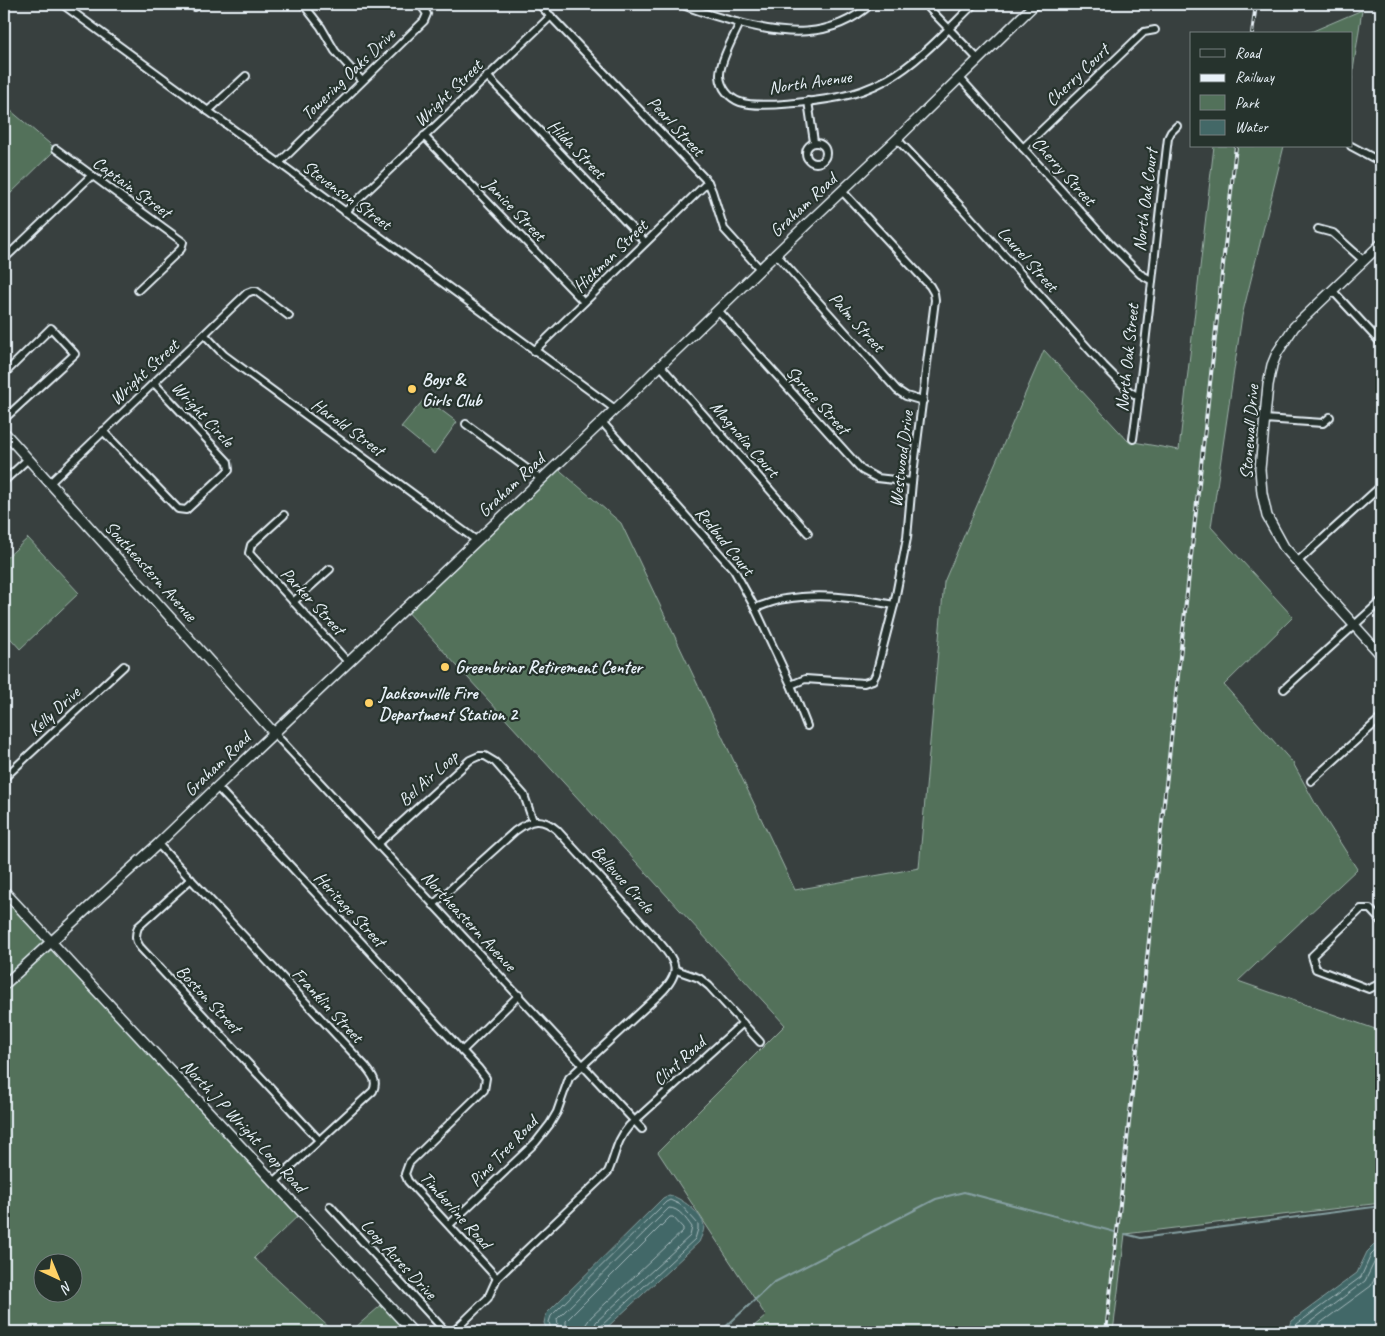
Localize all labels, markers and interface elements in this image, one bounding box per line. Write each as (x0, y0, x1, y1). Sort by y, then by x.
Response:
street label: Towering Oaks Drive (296, 23, 401, 125)
legend (1190, 32, 1352, 148)
street label: Cherry Court (1041, 37, 1116, 111)
text: Road (1235, 44, 1262, 63)
street label: Wright Street (409, 54, 488, 131)
street label: North Avenue (767, 65, 854, 99)
text: Railway (1235, 68, 1276, 87)
street label: Pearl Street (643, 92, 711, 162)
text: Park (1235, 94, 1260, 113)
street label: Hilda Street (543, 115, 612, 185)
text: Water (1235, 118, 1269, 137)
street label: Cherry Street (1027, 132, 1102, 211)
street label: North Oak Court (1128, 144, 1163, 253)
street label: Captain Street (89, 151, 178, 225)
street label: Stevenson Street (298, 155, 397, 236)
street label: Graham Road (765, 166, 843, 242)
street label: Janice Street (479, 172, 552, 247)
street label: Hickman Street (568, 214, 653, 297)
street label: Laurel Street (993, 222, 1065, 298)
street label: Palm Street (824, 288, 891, 358)
street label: North Oak Street (1110, 301, 1144, 413)
street label: Wright Street (105, 333, 185, 410)
street label: Spruce Street (781, 361, 857, 441)
place label: Boys & Girls Club (422, 368, 483, 411)
street label: Wright Circle (167, 377, 240, 452)
marker: Boys & Girls Club (406, 383, 418, 395)
street label: Stonewall Drive (1235, 383, 1263, 480)
street label: Harold Street (307, 393, 391, 463)
street label: Magnolia Court (706, 396, 786, 483)
street label: Westwood Drive (884, 409, 918, 508)
street label: Graham Road (473, 446, 551, 522)
street label: Redbud Court (691, 502, 761, 581)
street label: Southeastern Avenue (100, 516, 203, 627)
street label: Parker Street (276, 563, 352, 642)
place label: Greenbriar Retirement Center (455, 656, 645, 678)
marker: Greenbriar Retirement Center (439, 661, 451, 673)
street label: Kelly Drive (23, 681, 85, 741)
place label: Jacksonville Fire Department Station 2 (377, 682, 519, 725)
marker: Jacksonville Fire Department Station 2 (363, 697, 375, 709)
street label: Graham Road (179, 725, 257, 801)
street label: Bel Air Loop (393, 745, 463, 811)
street label: Bellevue Circle (587, 841, 660, 918)
street label: Northeastern Avenue (417, 866, 522, 977)
street label: Heritage Street (310, 867, 393, 953)
street label: Boston Street (172, 960, 248, 1040)
street label: Franklin Street (288, 963, 370, 1049)
street label: Clint Road (648, 1030, 712, 1090)
street label: North J P Wright Loop Road (177, 1055, 313, 1199)
street label: Pine Tree Road (464, 1109, 544, 1191)
street label: Timberline Road (415, 1167, 499, 1256)
street label: Loop Acres Drive (356, 1214, 443, 1305)
north arrow (32, 1254, 82, 1304)
text: N (56, 1278, 76, 1298)

